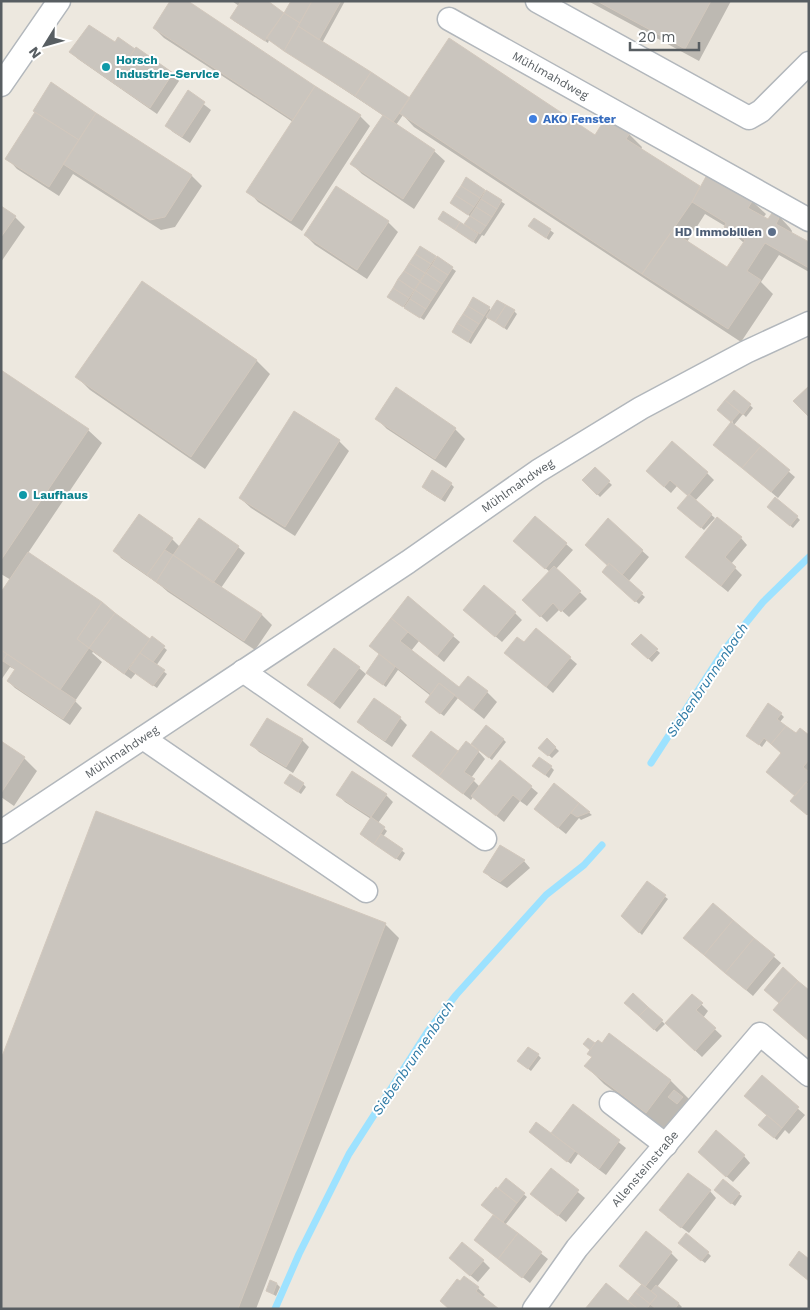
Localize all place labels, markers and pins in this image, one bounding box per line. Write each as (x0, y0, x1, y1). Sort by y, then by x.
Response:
place label: Horsch Industrie-Service (116, 53, 219, 81)
marker: Horsch Industrie-Service (100, 61, 112, 73)
place label: AKO Fenster (543, 112, 617, 126)
marker: AKO Fenster (527, 113, 539, 125)
place label: HD Immobilien (675, 225, 762, 239)
marker: HD Immobilien (766, 226, 778, 238)
place label: Laufhaus (33, 488, 88, 502)
marker: Laufhaus (17, 489, 29, 501)

